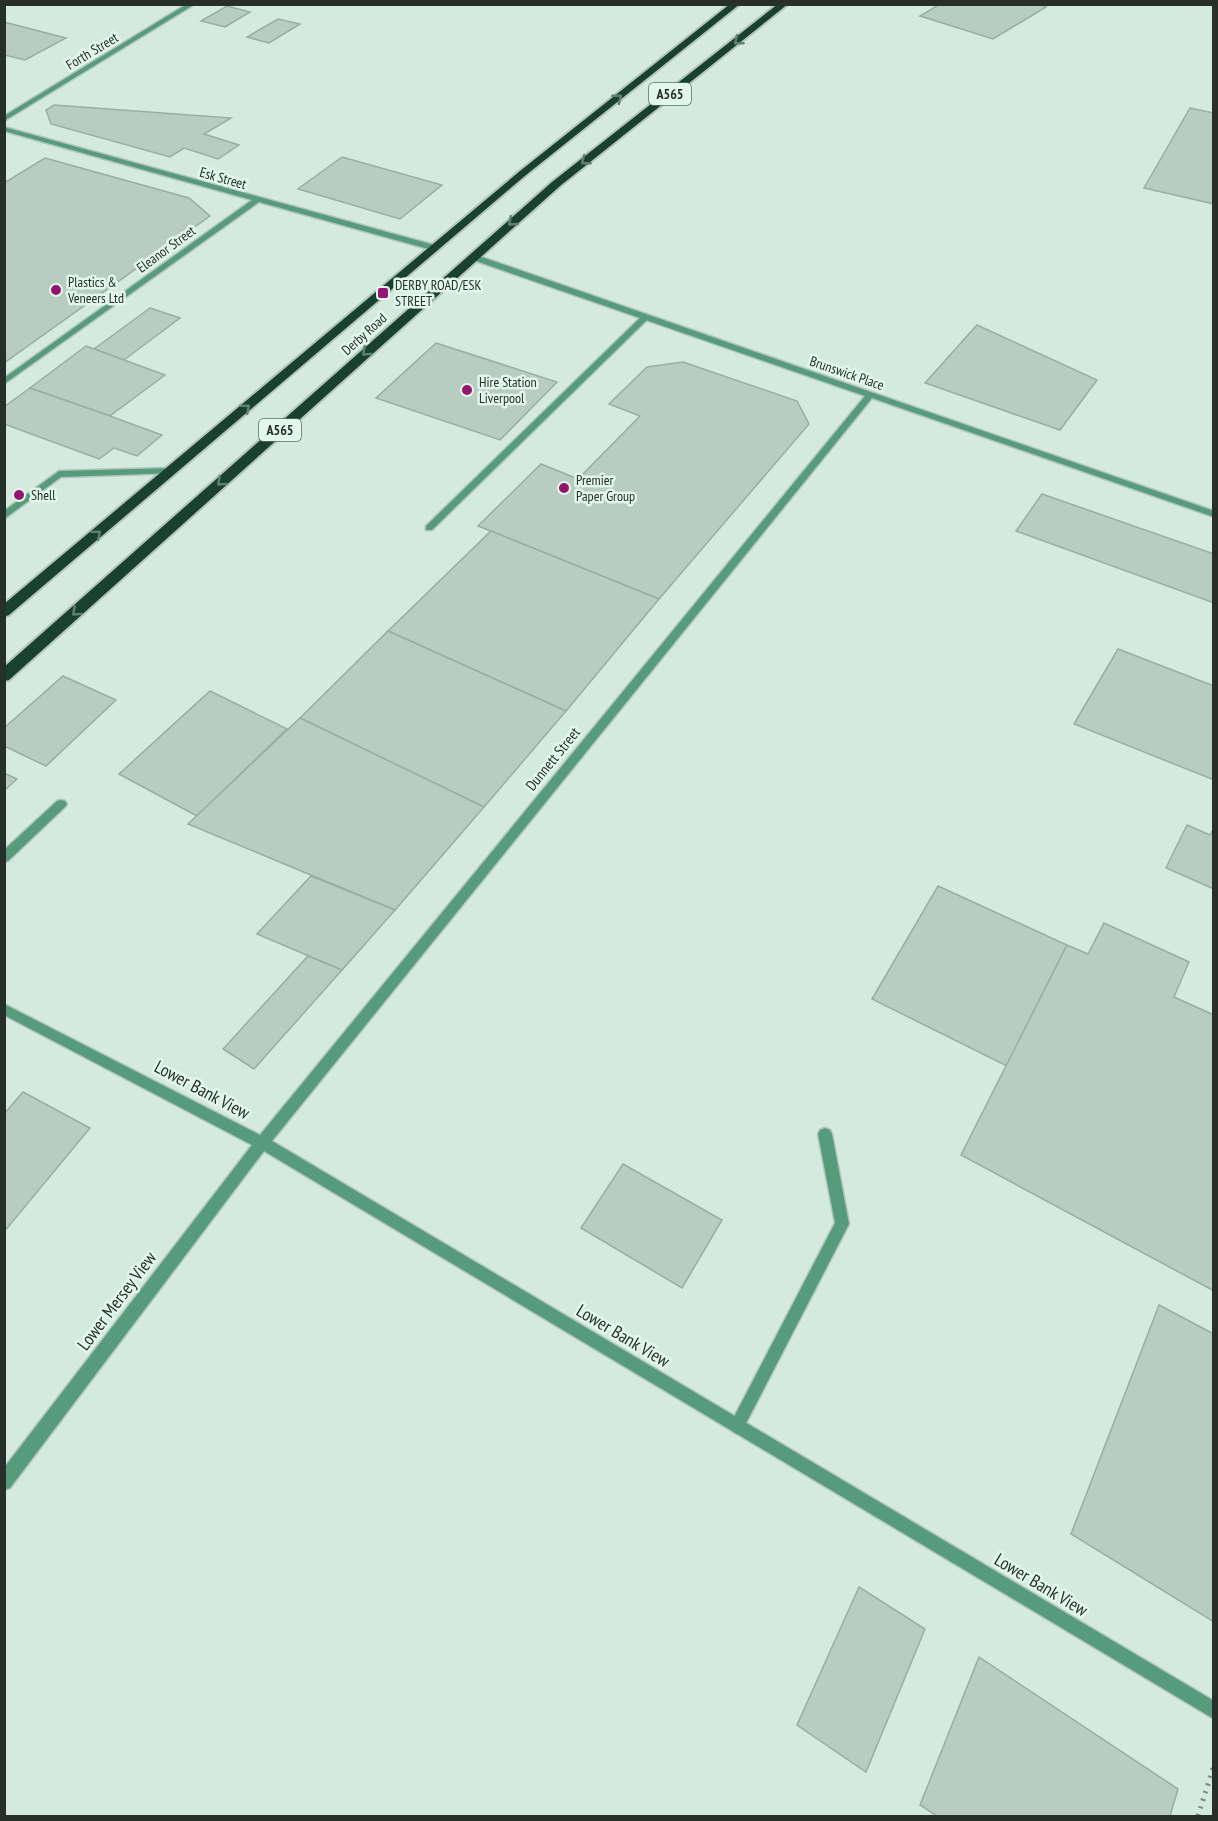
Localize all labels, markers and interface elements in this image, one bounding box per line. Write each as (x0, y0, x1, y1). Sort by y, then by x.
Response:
street label: Forth Street (63, 28, 122, 74)
one-way arrow (734, 33, 745, 44)
road number: A565 (649, 83, 691, 105)
one-way arrow (611, 94, 622, 105)
one-way arrow (581, 154, 592, 165)
street label: Esk Street (198, 163, 249, 193)
one-way arrow (508, 215, 519, 226)
street label: Eleanor Street (133, 221, 199, 276)
place label: Plastics & Veneers Ltd (67, 273, 124, 307)
place label: DERBY ROAD/ESK STREET (395, 276, 482, 310)
marker: Plastics & Veneers Ltd (49, 283, 63, 297)
marker: DERBY ROAD/ESK STREET (376, 286, 390, 300)
street label: Derby Road (338, 309, 390, 359)
one-way arrow (363, 345, 373, 356)
street label: Brunswick Place (807, 352, 887, 394)
place label: Hire Station Liverpool (479, 373, 537, 407)
marker: Hire Station Liverpool (460, 383, 474, 397)
one-way arrow (239, 404, 250, 415)
road number: A565 (259, 419, 301, 441)
place label: Premier Paper Group (576, 471, 635, 505)
one-way arrow (217, 475, 228, 486)
marker: Premier Paper Group (557, 481, 571, 495)
place label: Shell (31, 486, 56, 504)
marker: Shell (12, 488, 26, 502)
one-way arrow (90, 530, 101, 541)
one-way arrow (72, 605, 83, 616)
street label: Dunnett Street (521, 723, 584, 794)
street label: Lower Bank View (151, 1055, 254, 1124)
street label: Lower Mersey View (72, 1246, 161, 1355)
street label: Lower Bank View (573, 1299, 674, 1373)
street label: Lower Bank View (991, 1548, 1092, 1622)

